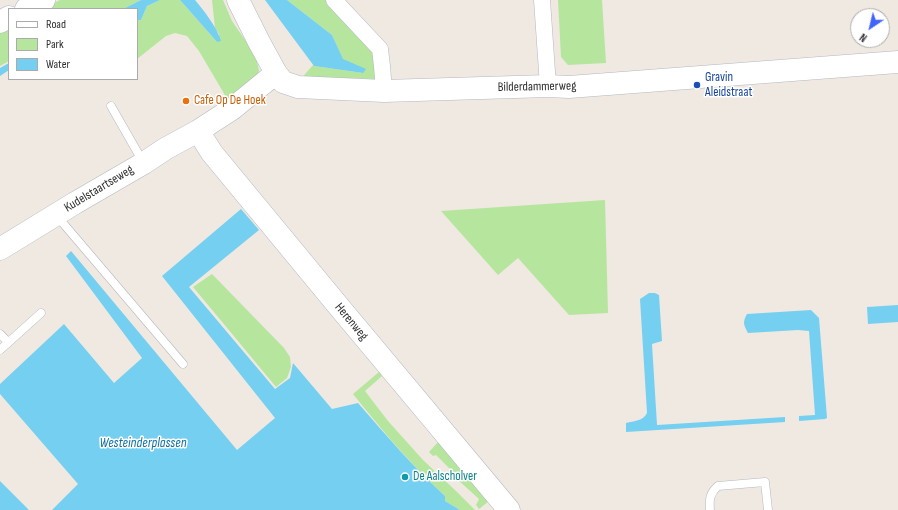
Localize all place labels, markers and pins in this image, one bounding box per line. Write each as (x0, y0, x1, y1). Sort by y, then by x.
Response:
place label: Gravin Aleidstraat (705, 70, 752, 101)
marker: Gravin Aleidstraat (692, 80, 702, 90)
place label: Cafe Op De Hoek (194, 93, 266, 109)
marker: Cafe Op De Hoek (181, 96, 191, 106)
place label: De Aalscholver (413, 469, 477, 485)
marker: De Aalscholver (400, 472, 410, 482)

